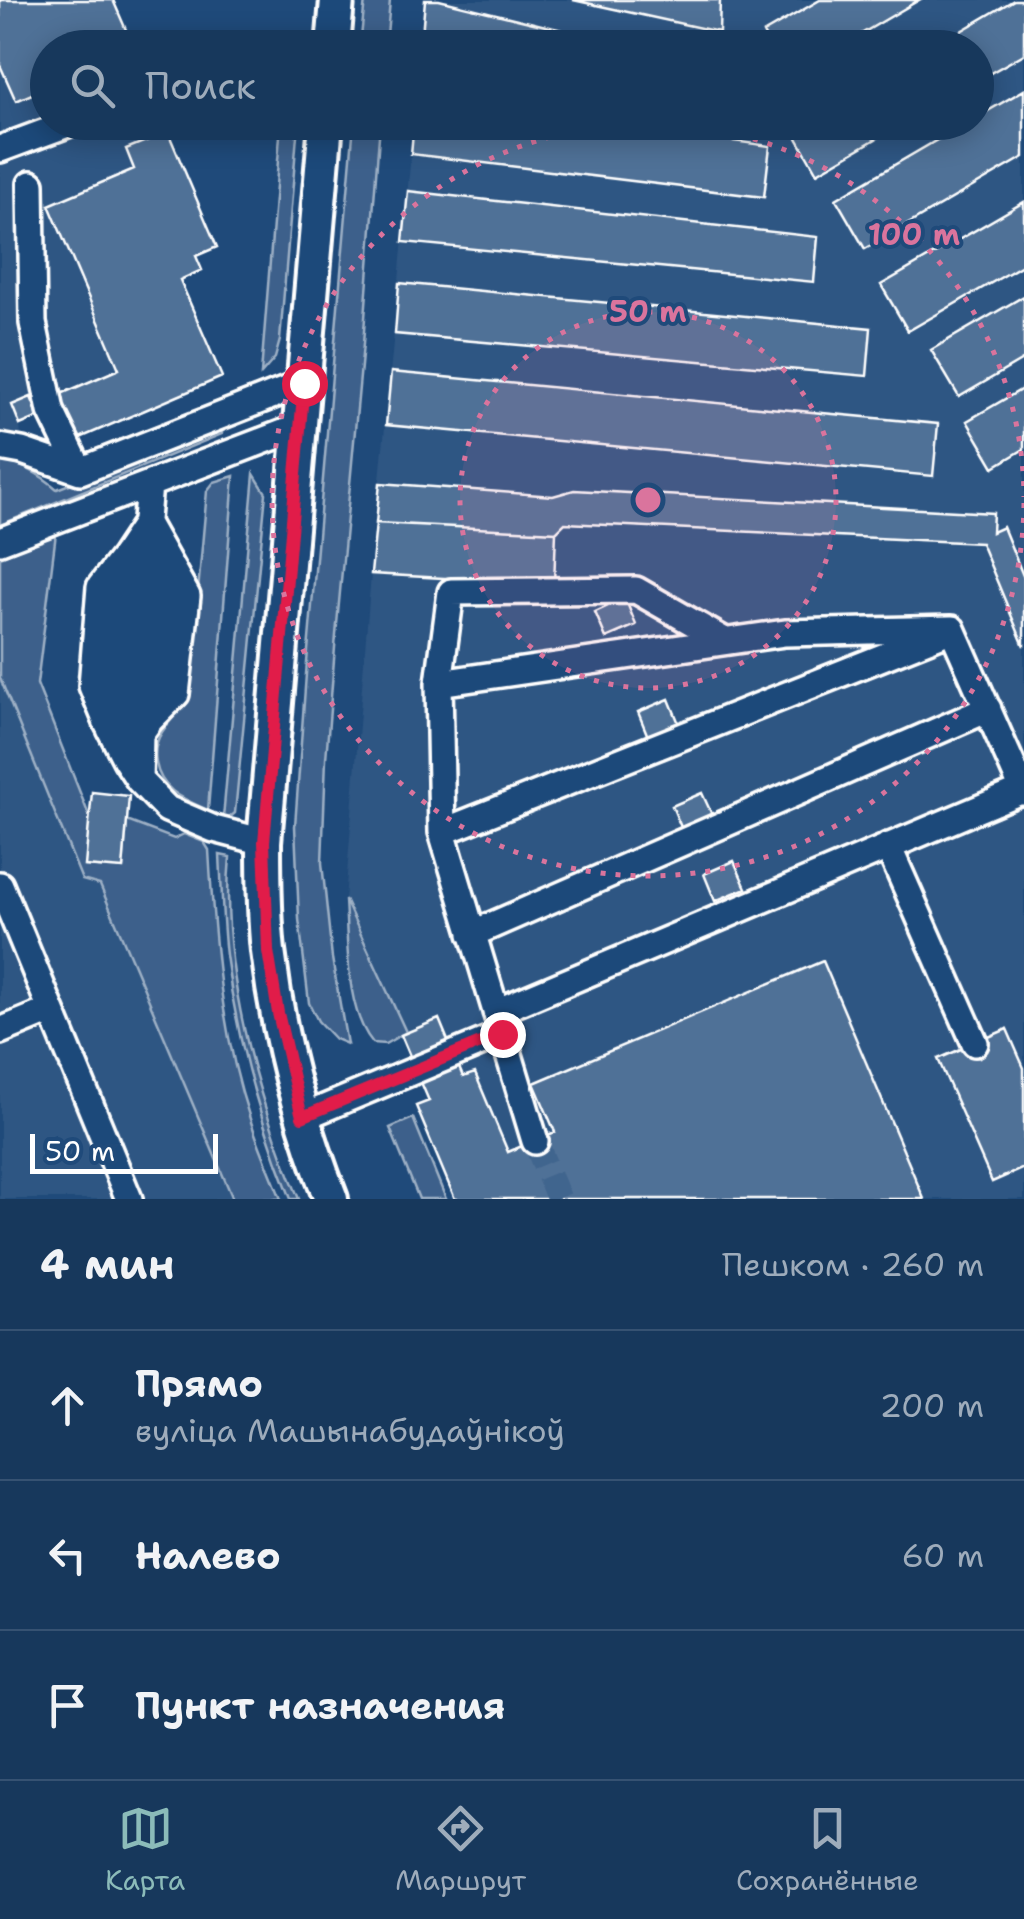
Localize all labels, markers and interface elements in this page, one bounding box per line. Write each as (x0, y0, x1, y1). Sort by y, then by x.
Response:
search box (30, 30, 994, 140)
icon: search (65, 58, 120, 113)
text: Поиск (145, 60, 256, 111)
text: 100 m (868, 214, 960, 255)
text: 50 m (609, 291, 687, 332)
route start (282, 361, 328, 407)
centre of rings (630, 482, 666, 518)
route end (480, 1012, 526, 1058)
scale bar (30, 1129, 218, 1174)
text: 50 m (45, 1132, 115, 1170)
text: 4 мин (40, 1236, 175, 1292)
text: Пешком · 260 m (722, 1243, 984, 1286)
text: Прямо (135, 1358, 263, 1409)
icon: ahead (40, 1378, 95, 1433)
text: 200 m (880, 1384, 984, 1427)
text: вуліца Машынабудаўнікоў (135, 1409, 565, 1452)
icon: left (40, 1528, 95, 1583)
text: Налево (135, 1530, 281, 1581)
text: 60 m (902, 1534, 984, 1577)
icon: arrive (40, 1678, 95, 1733)
text: Пункт назначения (135, 1680, 505, 1731)
tab: Карта (105, 1801, 185, 1899)
tab: Маршрут (395, 1801, 526, 1899)
tab: Сохранённые (736, 1801, 919, 1899)

